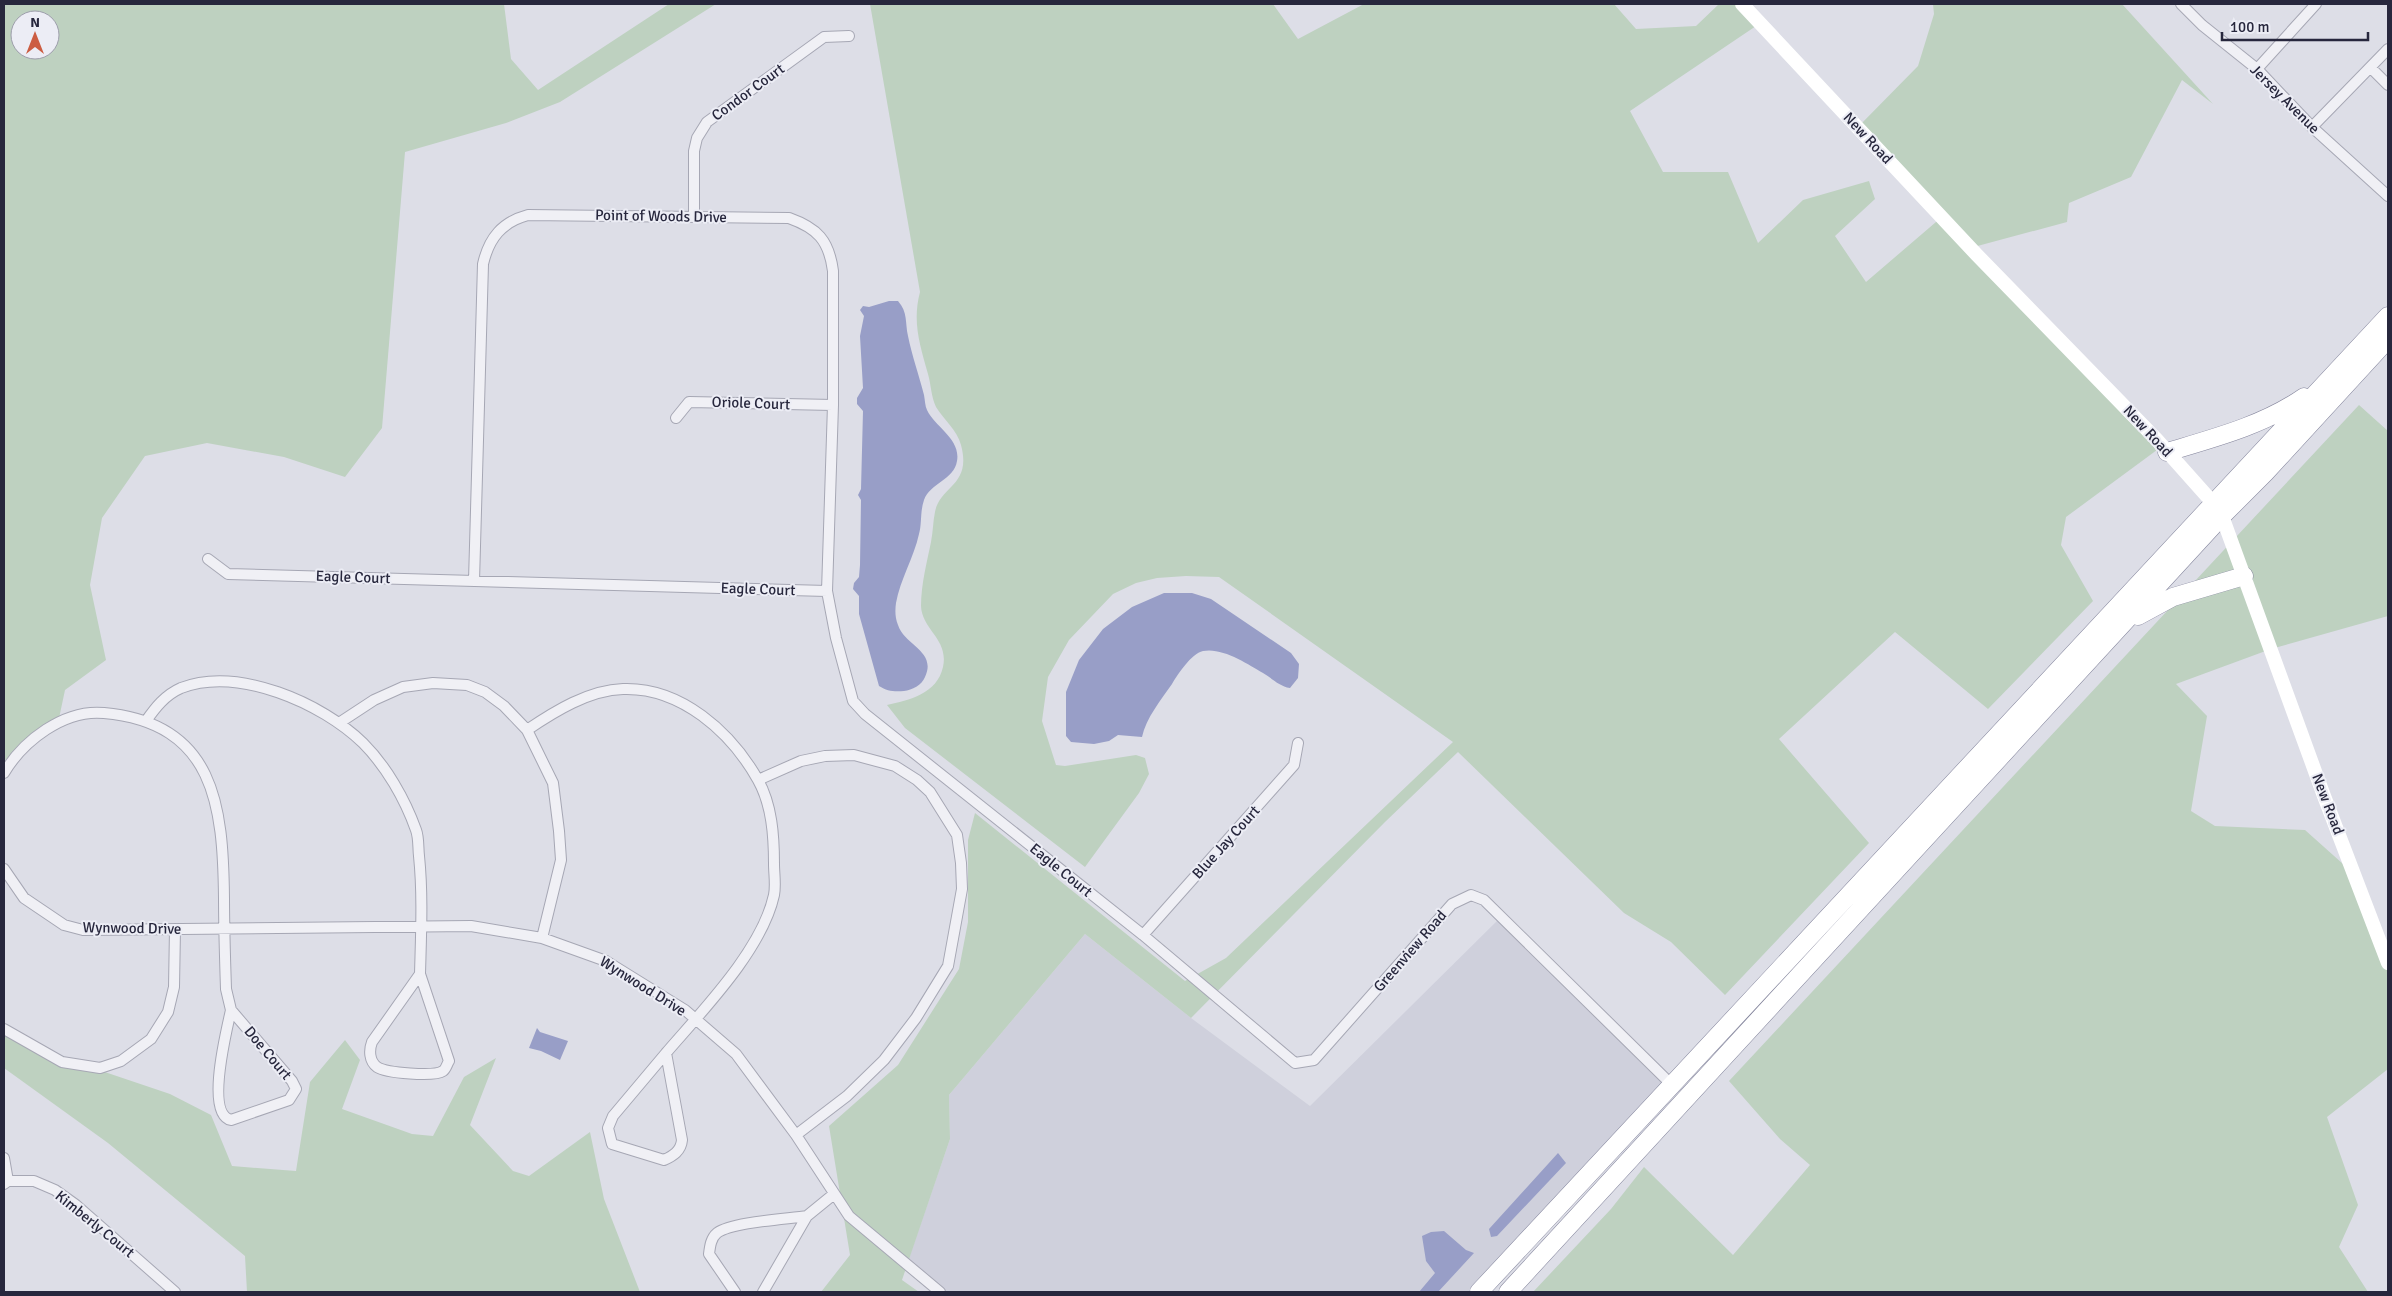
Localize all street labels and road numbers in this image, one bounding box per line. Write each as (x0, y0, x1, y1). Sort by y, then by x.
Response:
street label: Condor Court (708, 60, 788, 124)
street label: Jersey Avenue (2247, 61, 2323, 137)
street label: New Road (1840, 109, 1896, 167)
street label: Point of Woods Drive (595, 206, 727, 226)
street label: Oriole Court (711, 393, 791, 413)
street label: New Road (2120, 402, 2176, 460)
street label: Eagle Court (315, 567, 391, 587)
street label: Eagle Court (720, 579, 796, 599)
street label: New Road (2308, 771, 2348, 837)
street label: Blue Jay Court (1188, 802, 1264, 882)
street label: Eagle Court (1026, 839, 1096, 901)
street label: Greenview Road (1370, 907, 1450, 995)
street label: Wynwood Drive (82, 918, 182, 938)
street label: Wynwood Drive (596, 952, 690, 1020)
street label: Doe Court (240, 1023, 296, 1083)
street label: Kimberly Court (52, 1187, 138, 1261)

